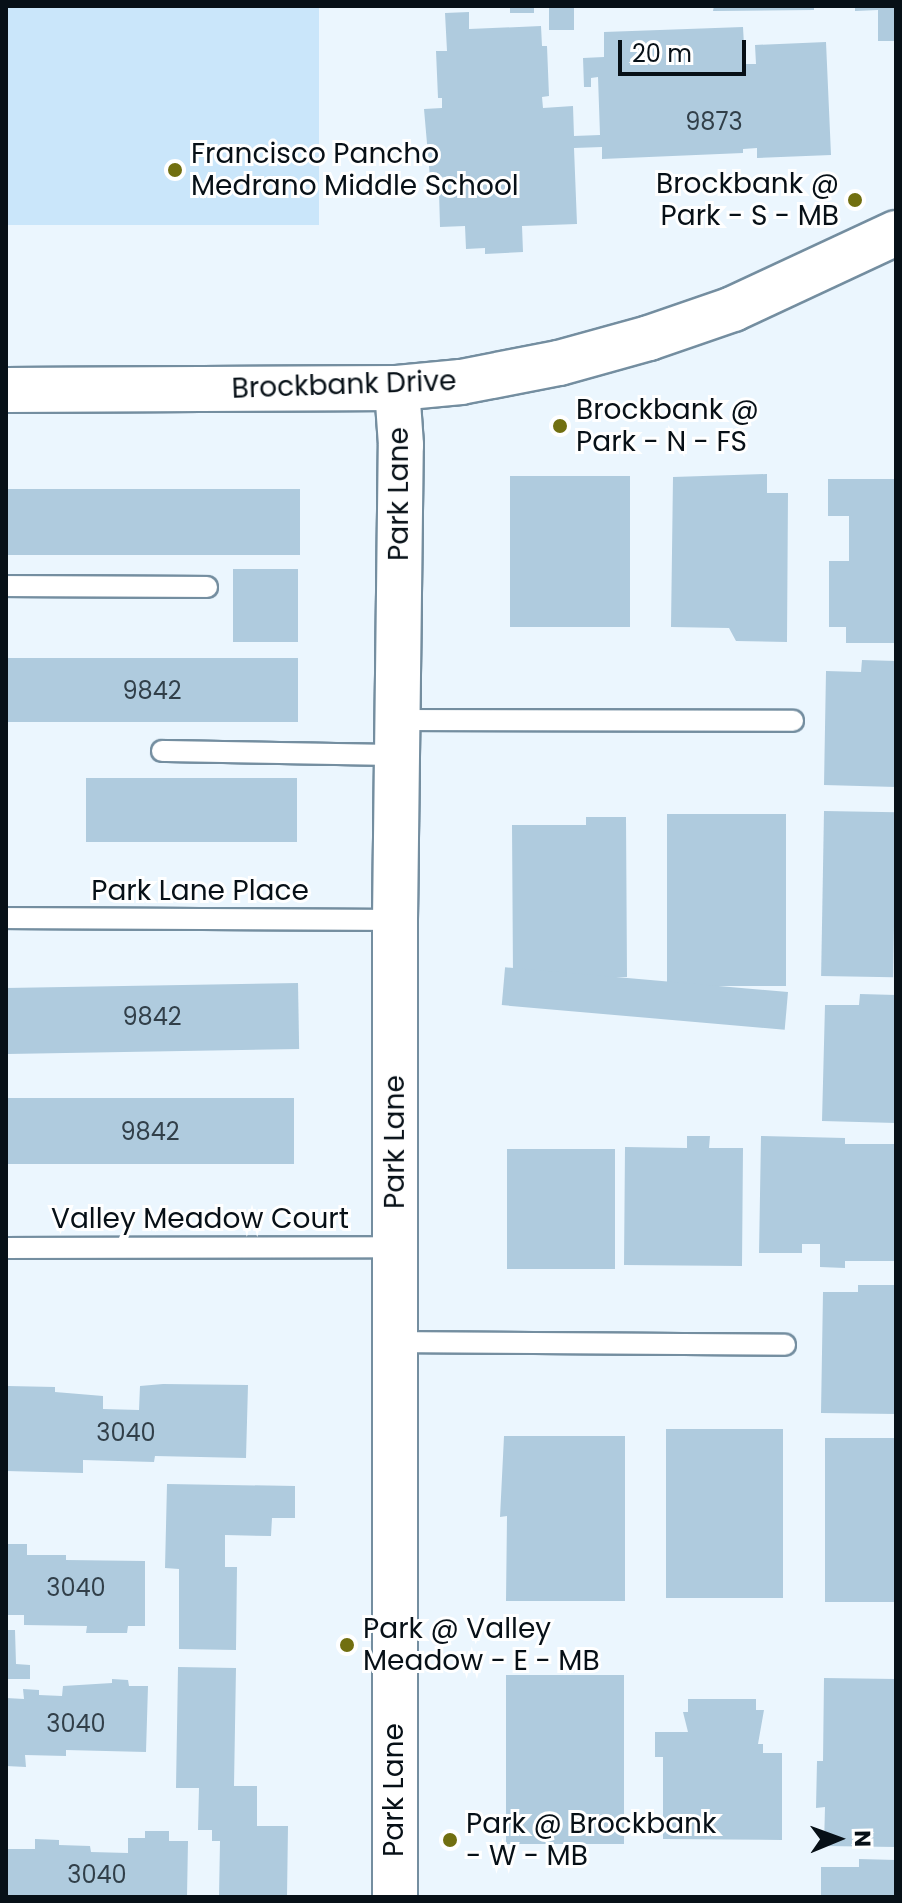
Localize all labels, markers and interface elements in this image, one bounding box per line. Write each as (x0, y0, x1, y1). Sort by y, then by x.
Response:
scale bar (622, 24, 750, 74)
text: 20 m (632, 37, 692, 70)
house number: 9873 (685, 108, 743, 136)
place label: Francisco Pancho Medrano Middle School (191, 137, 519, 203)
marker: Francisco Pancho Medrano Middle School (166, 161, 184, 179)
place label: Brockbank @ Park - S - MB (656, 167, 839, 233)
marker: Brockbank @ Park - S - MB (846, 191, 864, 209)
street label: Brockbank Drive (231, 364, 457, 406)
place label: Brockbank @ Park - N - FS (576, 393, 759, 459)
marker: Brockbank @ Park - N - FS (551, 417, 569, 435)
street label: Park Lane (382, 427, 416, 561)
house number: 9842 (122, 677, 182, 705)
street label: Park Lane Place (91, 874, 309, 908)
house number: 9842 (122, 1003, 182, 1031)
street label: Park Lane (378, 1075, 412, 1209)
house number: 9842 (120, 1118, 180, 1146)
street label: Valley Meadow Court (51, 1202, 349, 1236)
house number: 3040 (96, 1419, 156, 1447)
house number: 3040 (46, 1574, 106, 1602)
place label: Park @ Valley Meadow - E - MB (363, 1612, 600, 1678)
marker: Park @ Valley Meadow - E - MB (338, 1636, 356, 1654)
house number: 3040 (46, 1710, 106, 1738)
street label: Park Lane (377, 1723, 411, 1857)
north arrow (798, 1799, 878, 1879)
place label: Park @ Brockbank - W - MB (466, 1807, 716, 1873)
text: N (847, 1830, 878, 1847)
marker: Park @ Brockbank - W - MB (441, 1831, 459, 1849)
house number: 3040 (67, 1861, 127, 1889)

